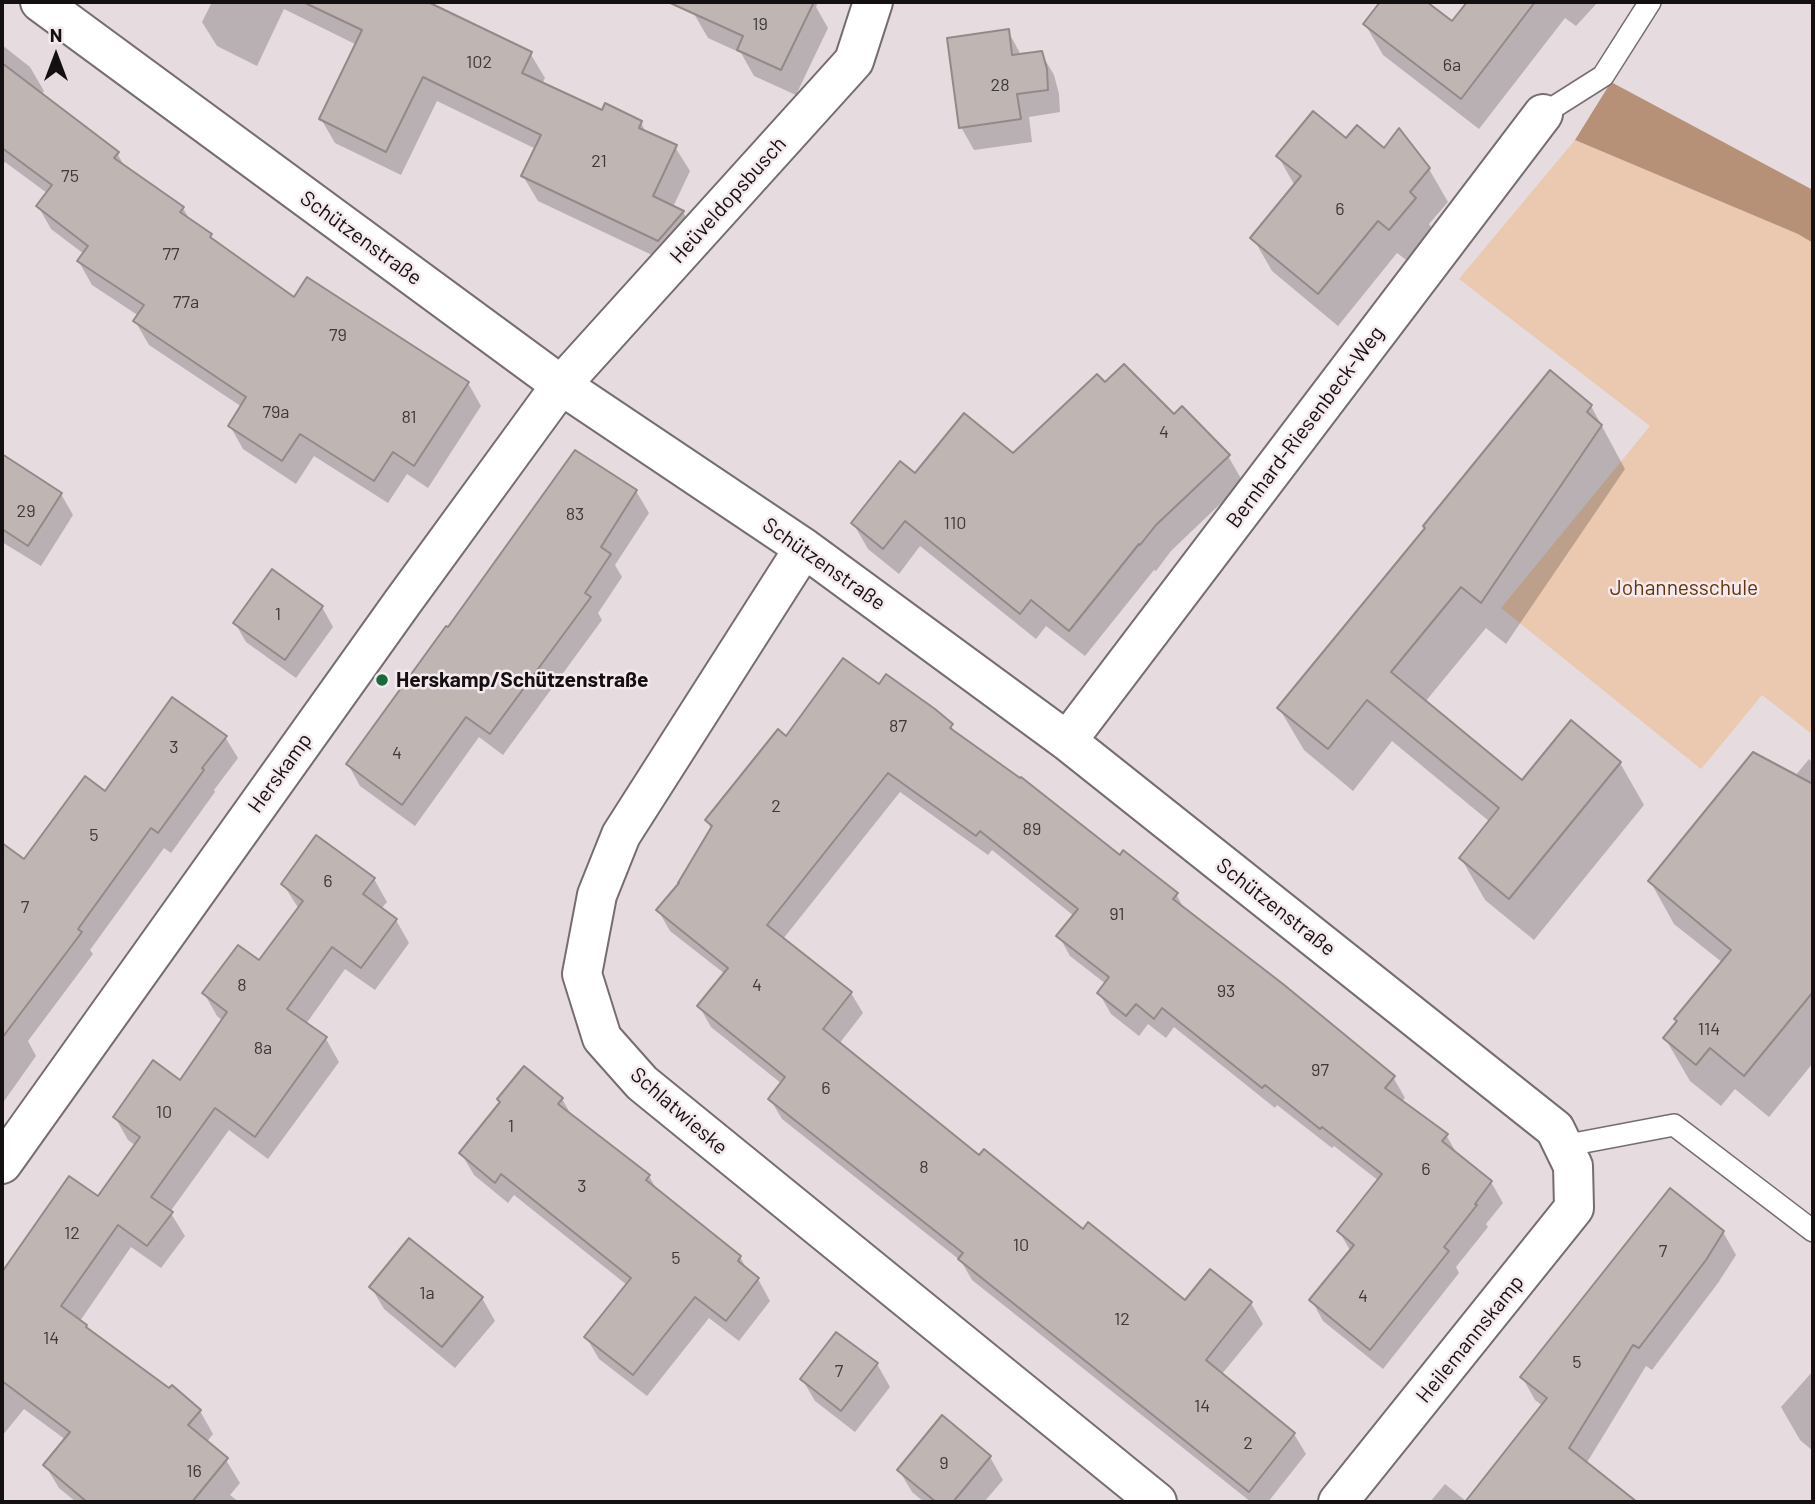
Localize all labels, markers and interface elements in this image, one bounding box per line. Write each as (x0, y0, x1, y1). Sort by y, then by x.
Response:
house number: 19 (752, 13, 768, 35)
north arrow (21, 21, 91, 91)
text: N (50, 23, 62, 46)
house number: 102 (466, 51, 492, 73)
house number: 6a (1443, 54, 1461, 76)
house number: 28 (990, 74, 1010, 96)
street label: Heüveldopsbusch (665, 132, 791, 268)
house number: 21 (591, 150, 607, 172)
house number: 75 (61, 165, 79, 187)
street label: Schützenstraße (295, 185, 427, 291)
house number: 6 (1335, 198, 1345, 220)
house number: 77 (162, 243, 180, 265)
house number: 77a (173, 291, 199, 313)
street label: Bernhard-Riesenbeck-Weg (1221, 321, 1389, 533)
house number: 79 (329, 324, 347, 346)
house number: 79a (262, 401, 290, 423)
house number: 81 (401, 406, 417, 428)
house number: 4 (1159, 421, 1169, 443)
house number: 29 (16, 500, 36, 522)
house number: 83 (566, 503, 584, 525)
street label: Schützenstraße (758, 512, 890, 616)
house number: 110 (944, 512, 966, 534)
park label: Johannesschule (1610, 575, 1758, 601)
house number: 1 (275, 603, 281, 625)
place label: Herskamp/Schützenstraße (396, 667, 649, 693)
marker: Herskamp/Schützenstraße (374, 672, 390, 688)
house number: 87 (889, 715, 907, 737)
street label: Herskamp (243, 728, 317, 818)
house number: 3 (169, 736, 179, 758)
house number: 4 (392, 742, 402, 764)
house number: 2 (771, 795, 781, 817)
house number: 89 (1023, 818, 1041, 840)
house number: 5 (89, 824, 99, 846)
street label: Schützenstraße (1211, 853, 1341, 961)
house number: 6 (323, 870, 333, 892)
house number: 7 (21, 896, 29, 918)
house number: 91 (1109, 903, 1125, 925)
house number: 8 (237, 974, 247, 996)
house number: 4 (752, 974, 762, 996)
house number: 93 (1217, 980, 1235, 1002)
house number: 114 (1698, 1018, 1720, 1040)
house number: 8a (254, 1037, 272, 1059)
house number: 97 (1311, 1059, 1329, 1081)
street label: Schlatwieske (625, 1062, 733, 1160)
house number: 6 (821, 1077, 831, 1099)
house number: 10 (156, 1101, 172, 1123)
house number: 1 (508, 1115, 514, 1137)
house number: 8 (919, 1156, 929, 1178)
house number: 6 (1421, 1158, 1431, 1180)
house number: 3 (577, 1175, 587, 1197)
house number: 12 (64, 1222, 80, 1244)
house number: 10 (1013, 1234, 1029, 1256)
house number: 7 (1659, 1240, 1667, 1262)
house number: 5 (671, 1247, 681, 1269)
street label: Heilemannskamp (1411, 1270, 1529, 1408)
house number: 1a (419, 1282, 435, 1304)
house number: 4 (1358, 1285, 1368, 1307)
house number: 12 (1114, 1308, 1130, 1330)
house number: 14 (43, 1327, 59, 1349)
house number: 5 (1572, 1351, 1582, 1373)
house number: 7 (835, 1360, 843, 1382)
house number: 14 (1194, 1395, 1210, 1417)
house number: 2 (1243, 1432, 1253, 1454)
house number: 9 (939, 1452, 949, 1474)
house number: 16 (186, 1460, 202, 1482)

